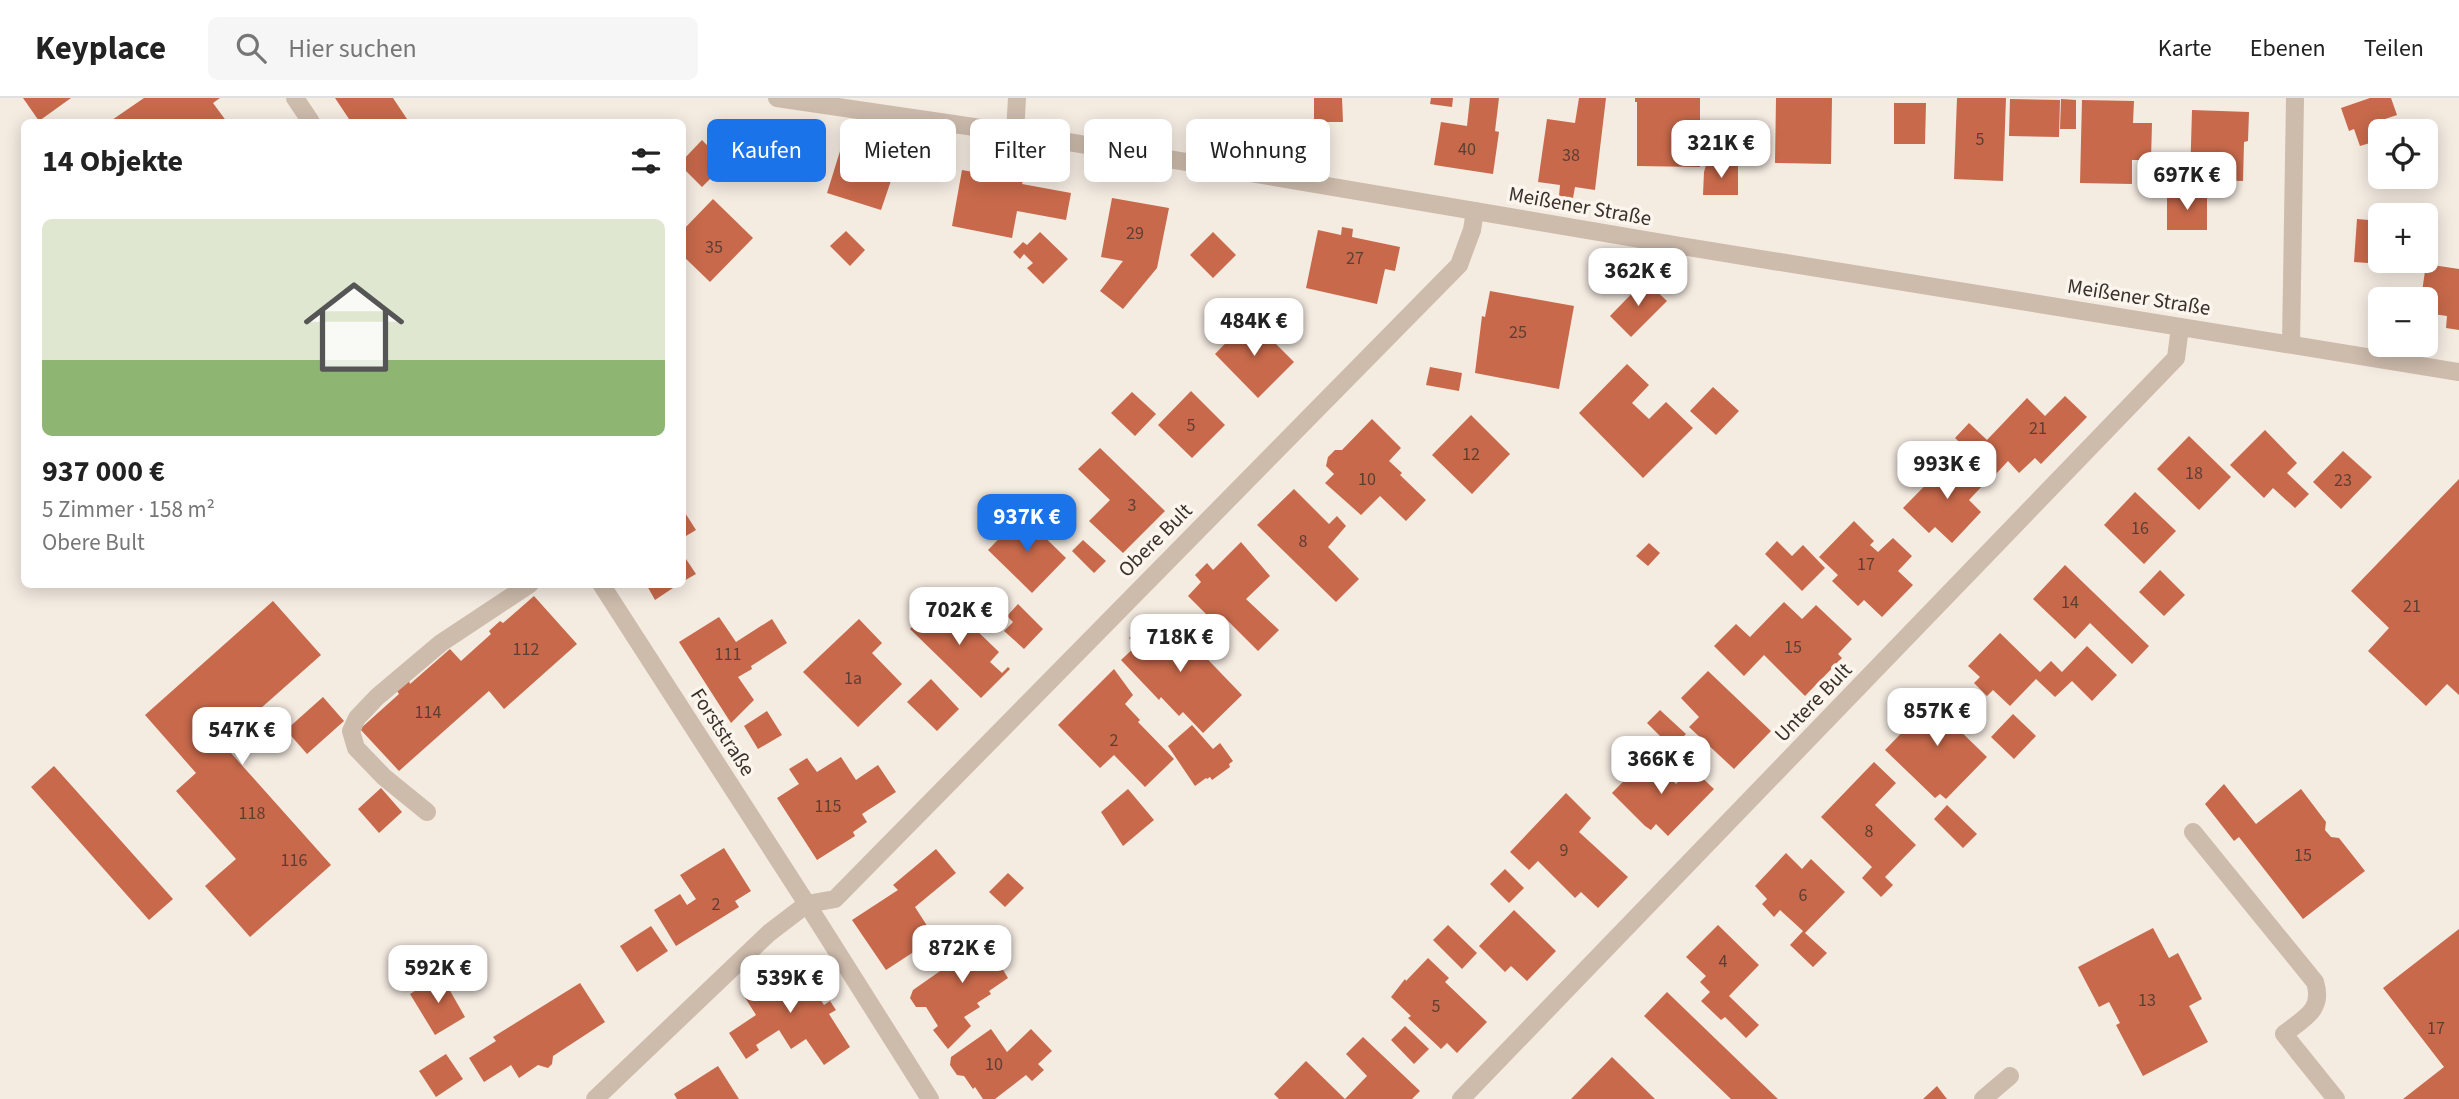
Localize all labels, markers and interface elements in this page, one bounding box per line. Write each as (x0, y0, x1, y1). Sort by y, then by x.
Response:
search box (208, 17, 698, 80)
text: Keyplace (35, 25, 166, 72)
icon: search (232, 29, 270, 67)
text: Hier suchen (288, 30, 417, 67)
text: Karte (2158, 31, 2212, 66)
text: Ebenen (2250, 31, 2326, 66)
text: Teilen (2364, 31, 2424, 66)
chip: Kaufen (707, 119, 826, 182)
chip: Mieten (840, 119, 956, 182)
chip: Filter (970, 119, 1070, 182)
chip: Neu (1084, 119, 1172, 182)
chip: Wohnung (1186, 119, 1330, 182)
map controls (2368, 119, 2438, 357)
button: locate (2368, 119, 2438, 189)
pin: 321K € (1664, 120, 1778, 180)
text: 321K € (1687, 126, 1755, 159)
house number: 5 (1976, 127, 1985, 152)
house number: 40 (1458, 137, 1476, 162)
text: 14 Objekte (42, 140, 183, 183)
icon: filters (627, 142, 665, 180)
house number: 38 (1562, 143, 1580, 168)
pin: 697K € (2130, 152, 2244, 212)
text: 697K € (2153, 158, 2221, 191)
street label: Meißener Straße (1506, 179, 1654, 233)
button: + (2368, 203, 2438, 273)
house number: 29 (1126, 221, 1144, 246)
house number: 35 (705, 235, 723, 260)
house number: 27 (1346, 246, 1364, 271)
pin: 362K € (1581, 248, 1695, 308)
text: 362K € (1604, 254, 1672, 287)
icon: home (291, 264, 417, 390)
street label: Meißener Straße (2065, 271, 2213, 323)
button: − (2368, 287, 2438, 357)
pin: 484K € (1197, 299, 1311, 358)
text: 484K € (1220, 304, 1288, 337)
house number: 25 (1509, 320, 1527, 345)
house number: 5 (1187, 413, 1196, 438)
house number: 21 (2029, 416, 2047, 441)
house number: 12 (1462, 442, 1480, 467)
pin: 993K € (1890, 442, 2004, 501)
text: 993K € (1913, 447, 1981, 480)
text: 937 000 € (42, 450, 165, 493)
house number: 18 (2185, 461, 2203, 486)
house number: 10 (1358, 467, 1376, 492)
house number: 23 (2334, 468, 2352, 493)
text: 5 Zimmer · 158 m² (42, 493, 215, 526)
house number: 3 (1128, 493, 1137, 518)
pin: 937K € (970, 494, 1084, 554)
street label: Obere Bult (1111, 496, 1199, 584)
text: 937K € (993, 500, 1061, 533)
house number: 16 (2131, 516, 2149, 541)
text: Obere Bult (42, 526, 145, 559)
house number: 8 (1299, 529, 1308, 554)
house number: 17 (1857, 552, 1875, 577)
pin: 702K € (902, 588, 1016, 647)
house number: 14 (2061, 590, 2079, 615)
text: 702K € (925, 593, 993, 626)
house number: 21 (2403, 594, 2421, 619)
pin: 718K € (1123, 614, 1237, 674)
text: 718K € (1146, 620, 1214, 653)
house number: 15 (1784, 635, 1802, 660)
house number: 112 (513, 637, 539, 662)
house number: 111 (715, 642, 741, 667)
street label: Untere Bult (1767, 656, 1859, 748)
house number: 1a (844, 666, 862, 691)
street label: Forststraße (683, 682, 763, 782)
pin: 857K € (1880, 688, 1994, 748)
text: 857K € (1903, 694, 1971, 727)
house number: 114 (415, 700, 441, 725)
pin: 547K € (185, 708, 299, 767)
text: 547K € (208, 713, 276, 746)
house number: 2 (1110, 728, 1119, 753)
pin: 366K € (1604, 736, 1718, 796)
text: 366K € (1627, 742, 1695, 775)
house number: 115 (815, 794, 841, 819)
house number: 118 (239, 801, 265, 826)
house number: 8 (1865, 819, 1874, 844)
house number: 9 (1560, 838, 1569, 863)
house number: 15 (2294, 843, 2312, 868)
house number: 116 (281, 848, 307, 873)
house number: 6 (1799, 883, 1808, 908)
house number: 2 (712, 892, 721, 917)
pin: 872K € (905, 926, 1019, 985)
text: 872K € (928, 931, 996, 964)
pin: 592K € (381, 946, 495, 1005)
house number: 4 (1719, 949, 1728, 974)
text: 592K € (404, 951, 472, 984)
pin: 539K € (733, 956, 847, 1015)
text: 539K € (756, 961, 824, 994)
house number: 13 (2138, 988, 2156, 1013)
house number: 5 (1432, 994, 1441, 1019)
house number: 17 (2427, 1016, 2445, 1041)
house number: 10 (985, 1052, 1003, 1077)

